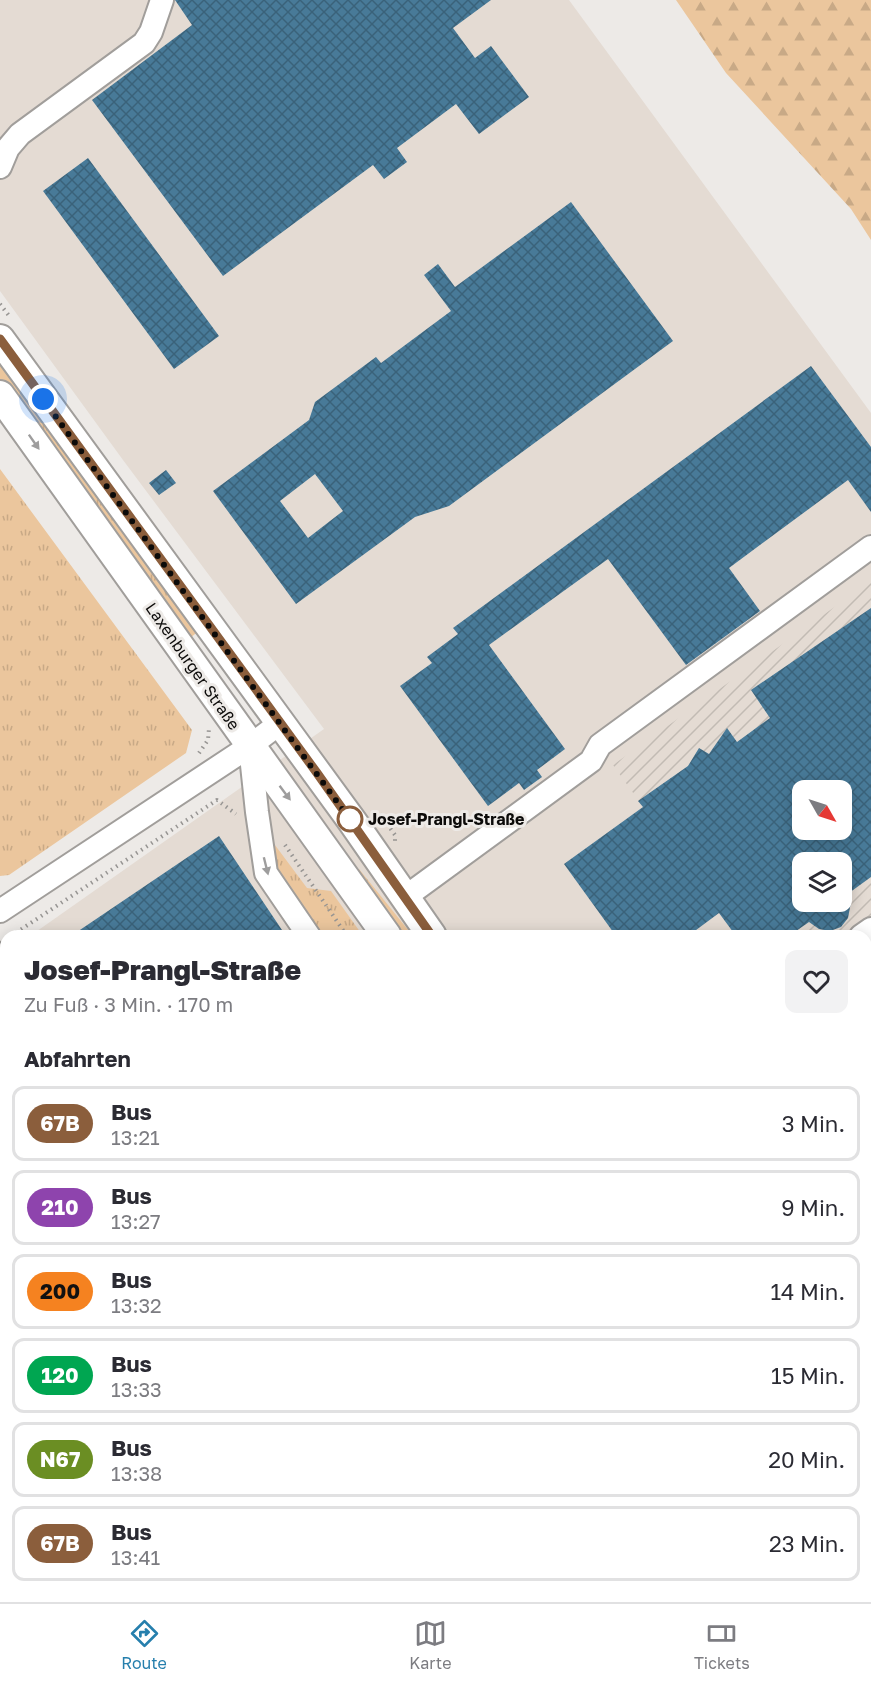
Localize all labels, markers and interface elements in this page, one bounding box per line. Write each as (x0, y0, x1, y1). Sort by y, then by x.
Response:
your location (28, 384, 58, 414)
one-way arrow (28, 434, 40, 450)
street label: Laxenburger Straße (142, 598, 244, 734)
north arrow (792, 780, 852, 840)
map controls (792, 780, 852, 912)
one-way arrow (279, 784, 291, 800)
marker: Josef-Prangl-Straße (337, 806, 363, 832)
place label: Josef-Prangl-Straße (368, 809, 524, 829)
button: layers (792, 852, 852, 912)
one-way arrow (262, 857, 272, 875)
button: heart (785, 950, 848, 1013)
text: Josef-Prangl-Straße (24, 953, 301, 986)
text: Zu Fuß · 3 Min. · 170 m (24, 992, 233, 1016)
text: Abfahrten (24, 1045, 131, 1072)
text: Bus (111, 1098, 152, 1125)
text: 67B (40, 1110, 80, 1136)
text: 3 Min. (782, 1110, 845, 1137)
text: 13:21 (111, 1125, 160, 1149)
text: Bus (111, 1182, 152, 1209)
text: 210 (41, 1194, 79, 1220)
text: 9 Min. (781, 1194, 845, 1221)
text: 13:27 (111, 1209, 161, 1233)
text: Bus (111, 1266, 152, 1293)
text: 200 (40, 1278, 80, 1304)
text: 14 Min. (770, 1278, 845, 1305)
text: 13:32 (111, 1293, 162, 1317)
text: Bus (111, 1350, 152, 1377)
text: 120 (41, 1362, 79, 1388)
text: 15 Min. (771, 1362, 845, 1389)
text: 13:33 (111, 1377, 162, 1401)
text: Bus (111, 1434, 152, 1461)
text: N67 (40, 1446, 80, 1472)
text: 20 Min. (768, 1446, 845, 1473)
text: 13:38 (111, 1461, 162, 1485)
text: Bus (111, 1518, 152, 1545)
text: 67B (40, 1530, 80, 1556)
text: 23 Min. (769, 1530, 845, 1557)
text: 13:41 (111, 1545, 160, 1569)
tab: Route (121, 1617, 167, 1673)
tab: Karte (409, 1617, 452, 1673)
tab: Tickets (694, 1617, 750, 1673)

